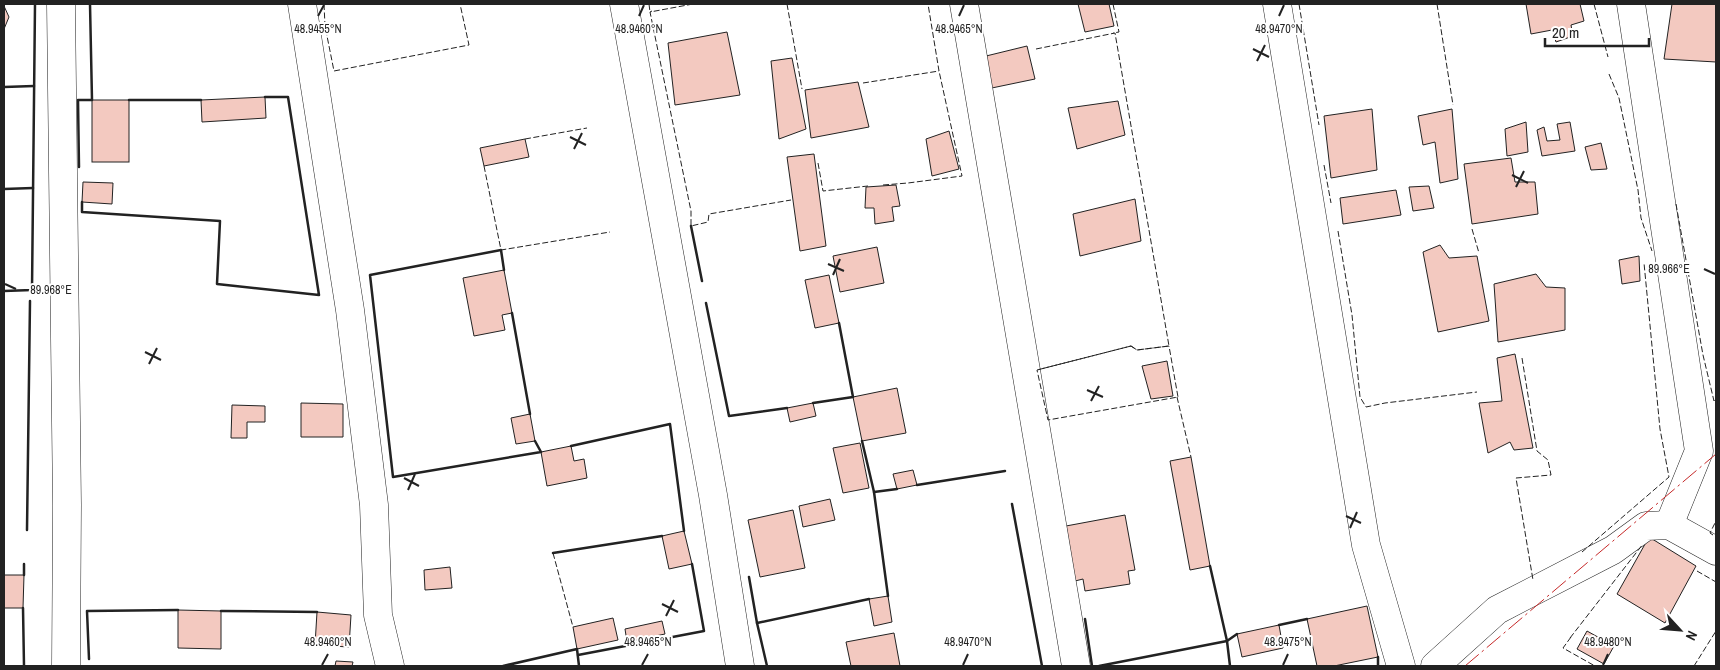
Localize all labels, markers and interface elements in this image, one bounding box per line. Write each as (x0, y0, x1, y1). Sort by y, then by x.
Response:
scale bar (1545, 15, 1649, 47)
text: 48.9455°N (294, 21, 342, 37)
text: 48.9460°N (615, 21, 663, 37)
text: 48.9465°N (935, 21, 983, 37)
text: 48.9470°N (1255, 21, 1303, 37)
text: 20 m (1552, 22, 1579, 43)
text: 89.966°E (1648, 261, 1690, 277)
text: 89.968°E (30, 282, 72, 298)
north arrow (1655, 605, 1705, 655)
text: N (1682, 628, 1702, 643)
text: 48.9460°N (304, 634, 352, 650)
text: 48.9465°N (624, 634, 672, 650)
text: 48.9470°N (944, 634, 992, 650)
text: 48.9475°N (1264, 634, 1312, 650)
text: 48.9480°N (1584, 634, 1632, 650)

